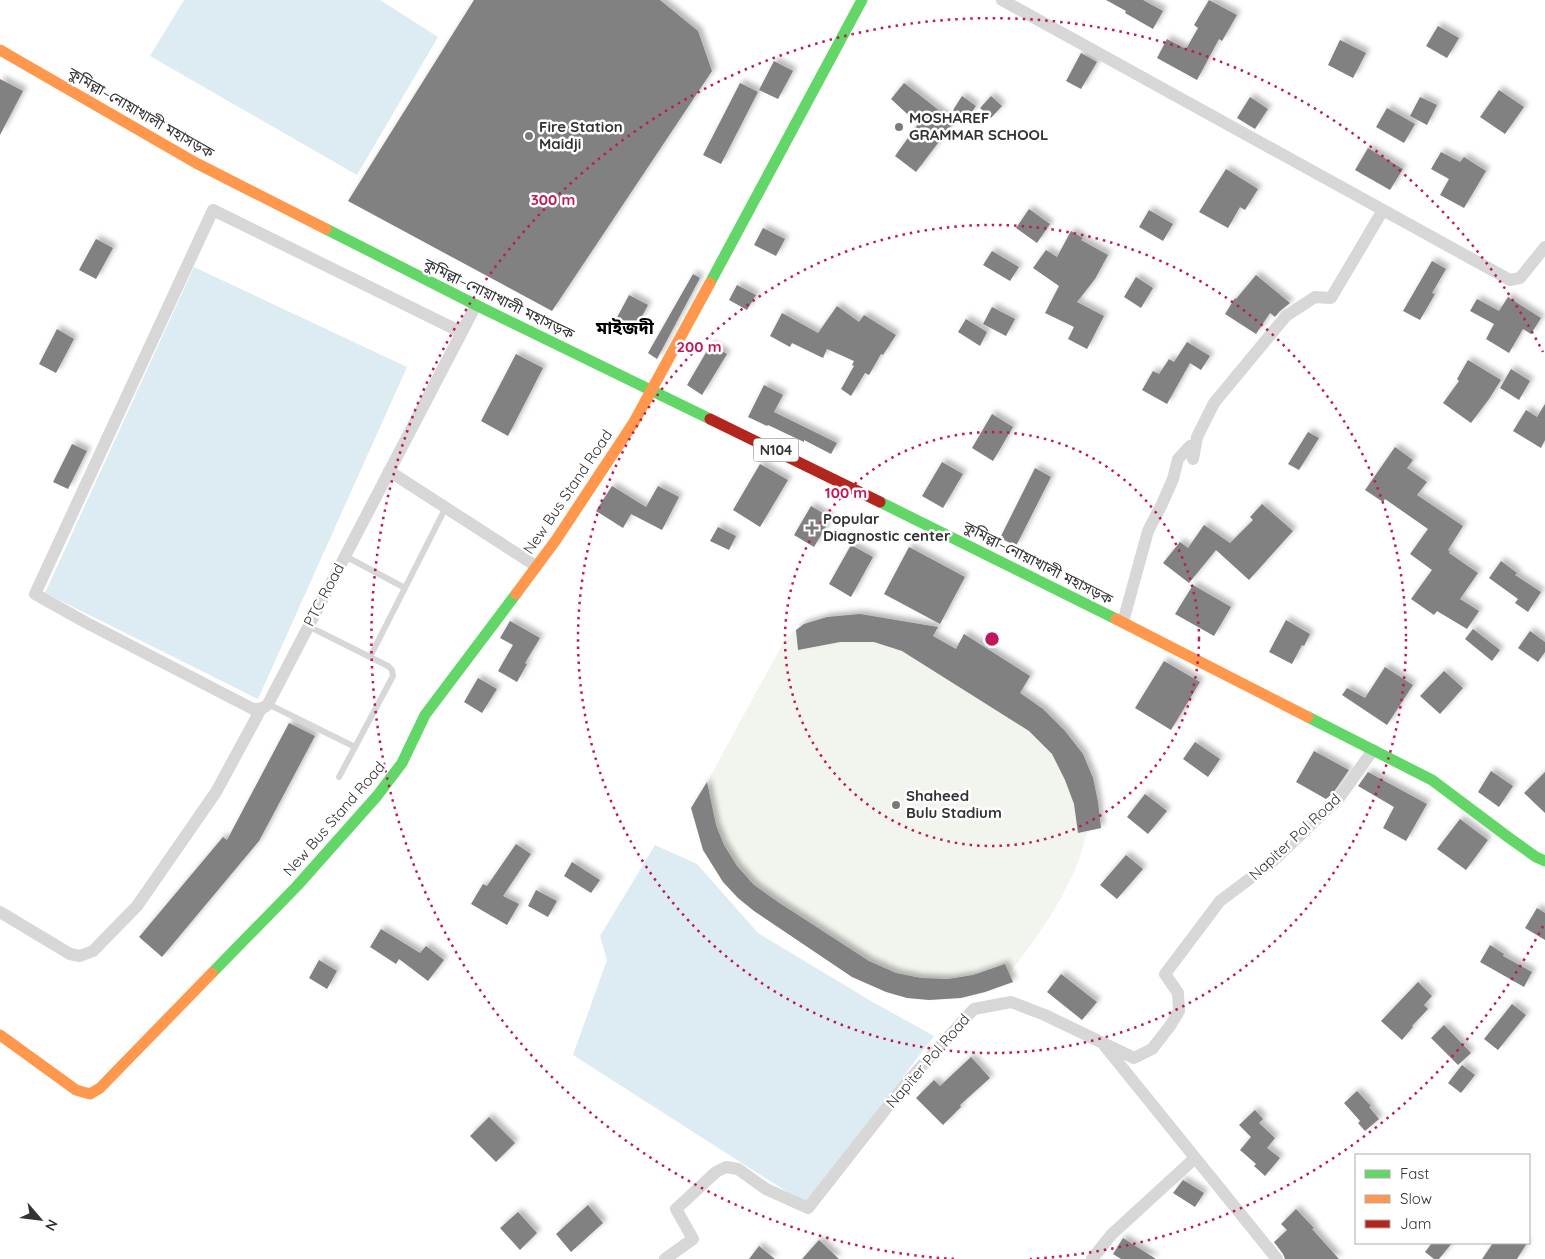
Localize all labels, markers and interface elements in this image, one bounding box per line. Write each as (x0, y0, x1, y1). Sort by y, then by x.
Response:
street label: কুমিল্লা–নোয়াখালী মহাসড়ক (64, 63, 218, 162)
place label: MOSHAREF GRAMMAR SCHOOL (909, 108, 1048, 144)
place label: Fire Station Maidji (539, 117, 623, 153)
marker: MOSHAREF GRAMMAR SCHOOL (893, 121, 905, 133)
marker: Fire Station Maidji (523, 130, 535, 142)
text: 300 m (531, 190, 575, 209)
street label: কুমিল্লা–নোয়াখালী মহাসড়ক (420, 253, 578, 344)
district label: মাইজদী (595, 316, 655, 339)
text: 200 m (677, 337, 722, 356)
street label: New Bus Stand Road (519, 426, 616, 558)
road number: N104 (754, 438, 798, 462)
text: 100 m (825, 483, 867, 502)
place label: Popular Diagnostic center (823, 509, 951, 545)
street label: কুমিল্লা–নোয়াখালী মহাসড়ক (960, 516, 1117, 609)
marker: Popular Diagnostic center (805, 521, 819, 535)
street label: PTC Road (299, 560, 348, 630)
centre of rings (983, 630, 1001, 648)
street label: New Bus Stand Road (279, 757, 389, 880)
place label: Shaheed Bulu Stadium (906, 786, 1002, 822)
street label: Napiter Pol Road (1245, 789, 1344, 884)
marker: Shaheed Bulu Stadium (890, 799, 902, 811)
street label: Napiter Pol Road (882, 1010, 974, 1112)
legend (1355, 1154, 1530, 1244)
text: Fast (1400, 1164, 1429, 1183)
text: Slow (1400, 1189, 1432, 1208)
north arrow (15, 1194, 65, 1244)
text: Jam (1400, 1214, 1431, 1233)
text: N (41, 1216, 62, 1234)

